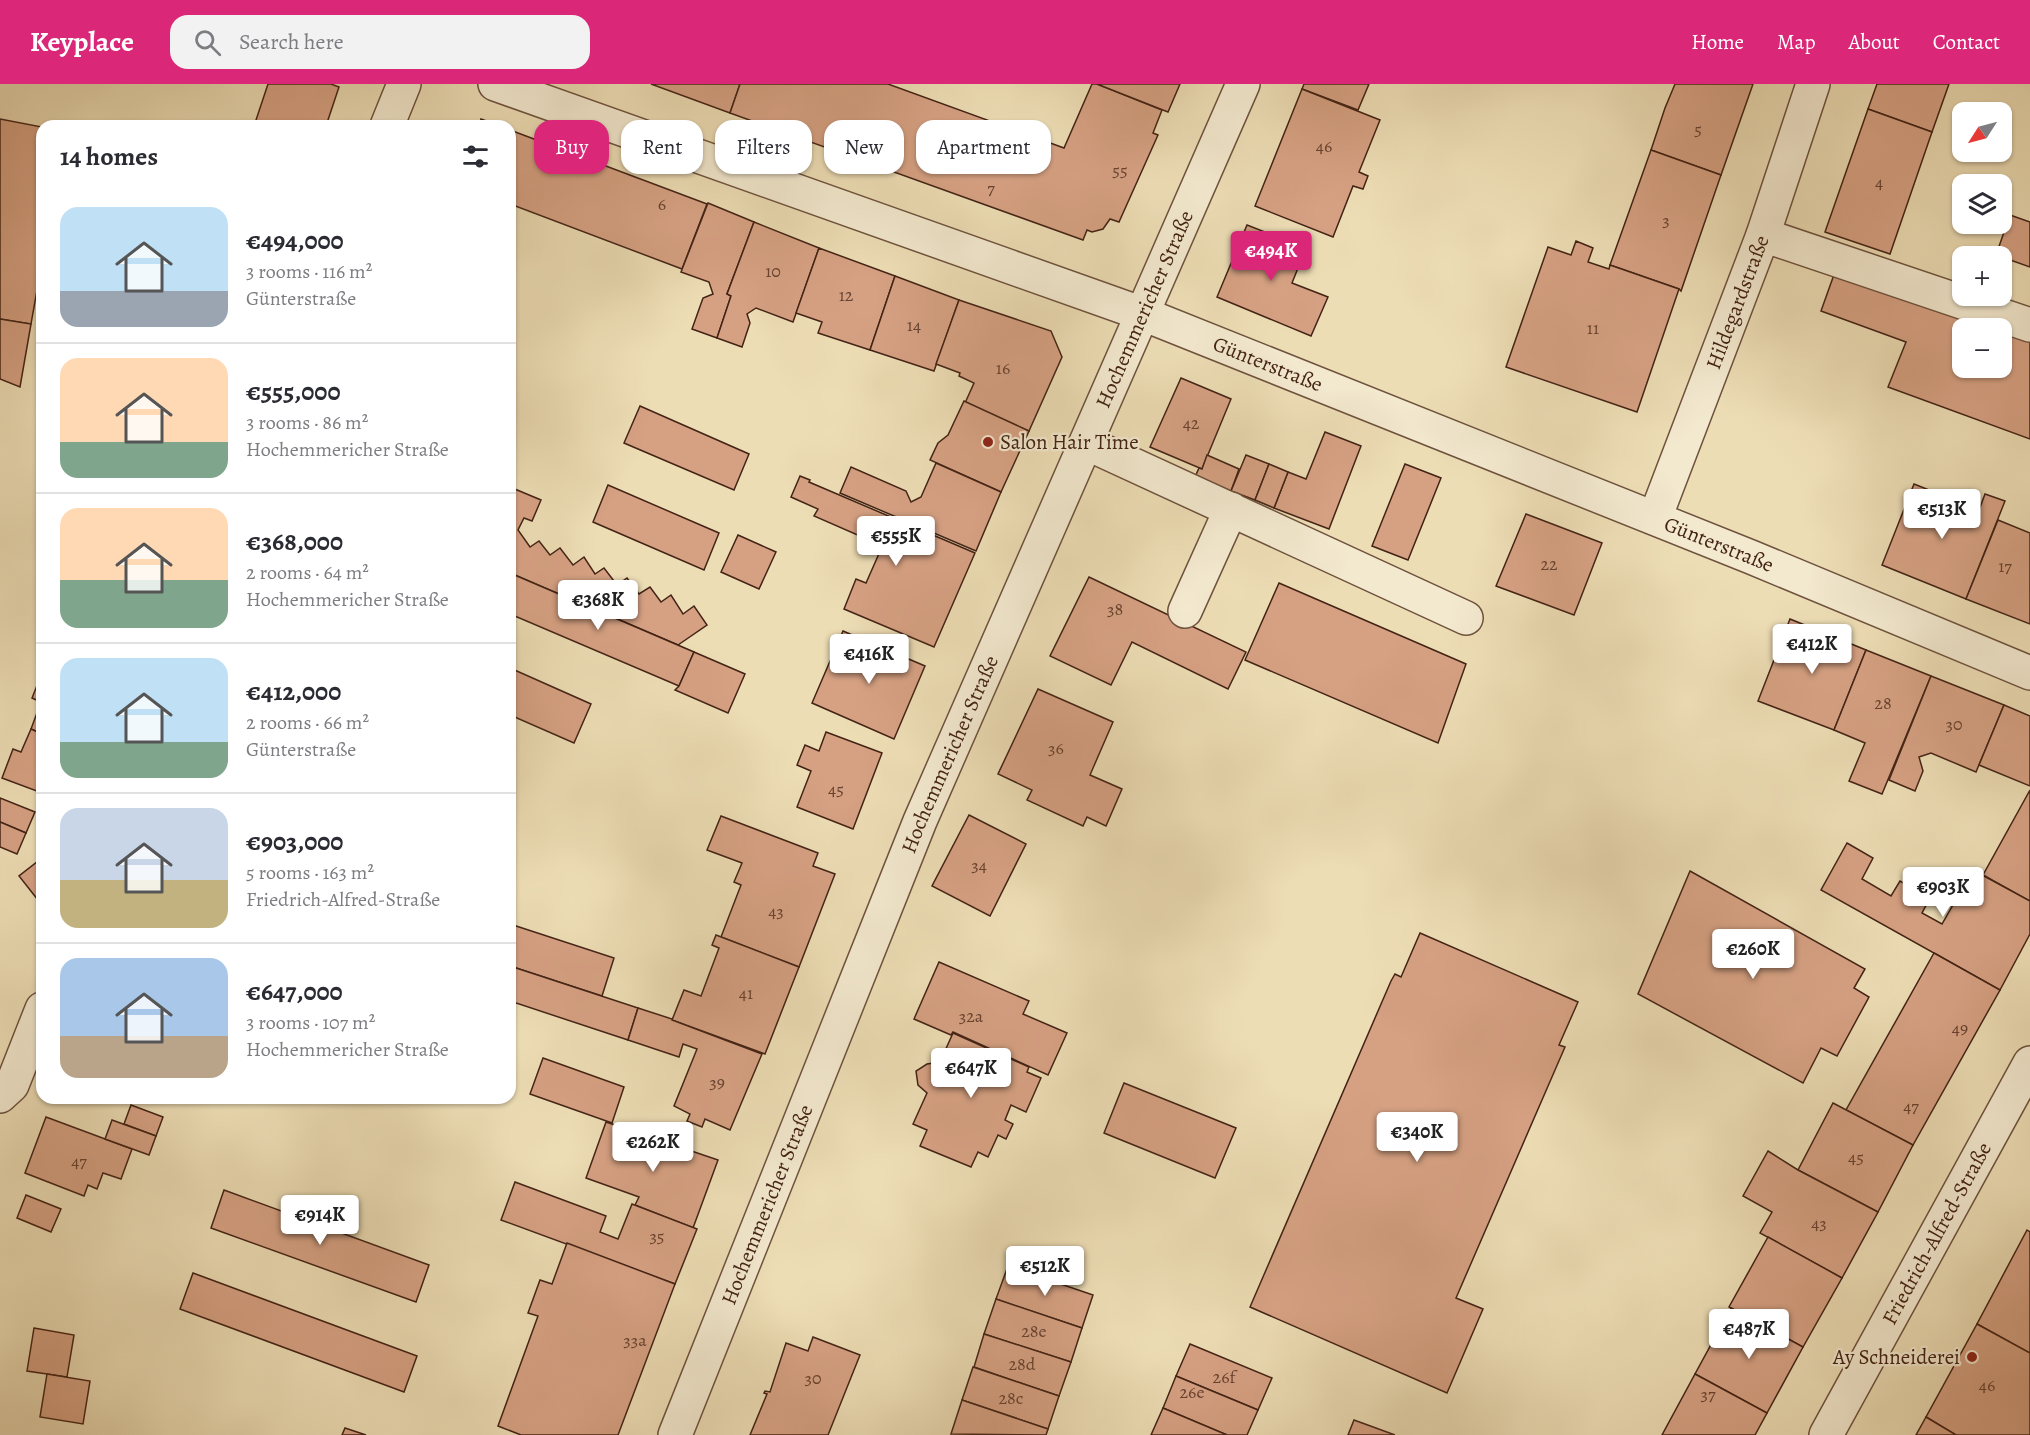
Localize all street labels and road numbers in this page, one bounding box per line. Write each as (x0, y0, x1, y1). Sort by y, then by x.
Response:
street label: Hochemmericher Straße (1089, 206, 1200, 412)
street label: Hildegardstraße (1699, 231, 1776, 373)
street label: Günterstraße (1209, 329, 1327, 398)
street label: Günterstraße (1660, 510, 1778, 579)
street label: Hochemmericher Straße (895, 651, 1005, 857)
street label: Hochemmericher Straße (714, 1100, 819, 1309)
street label: Friedrich-Alfred-Straße (1875, 1137, 1998, 1330)

